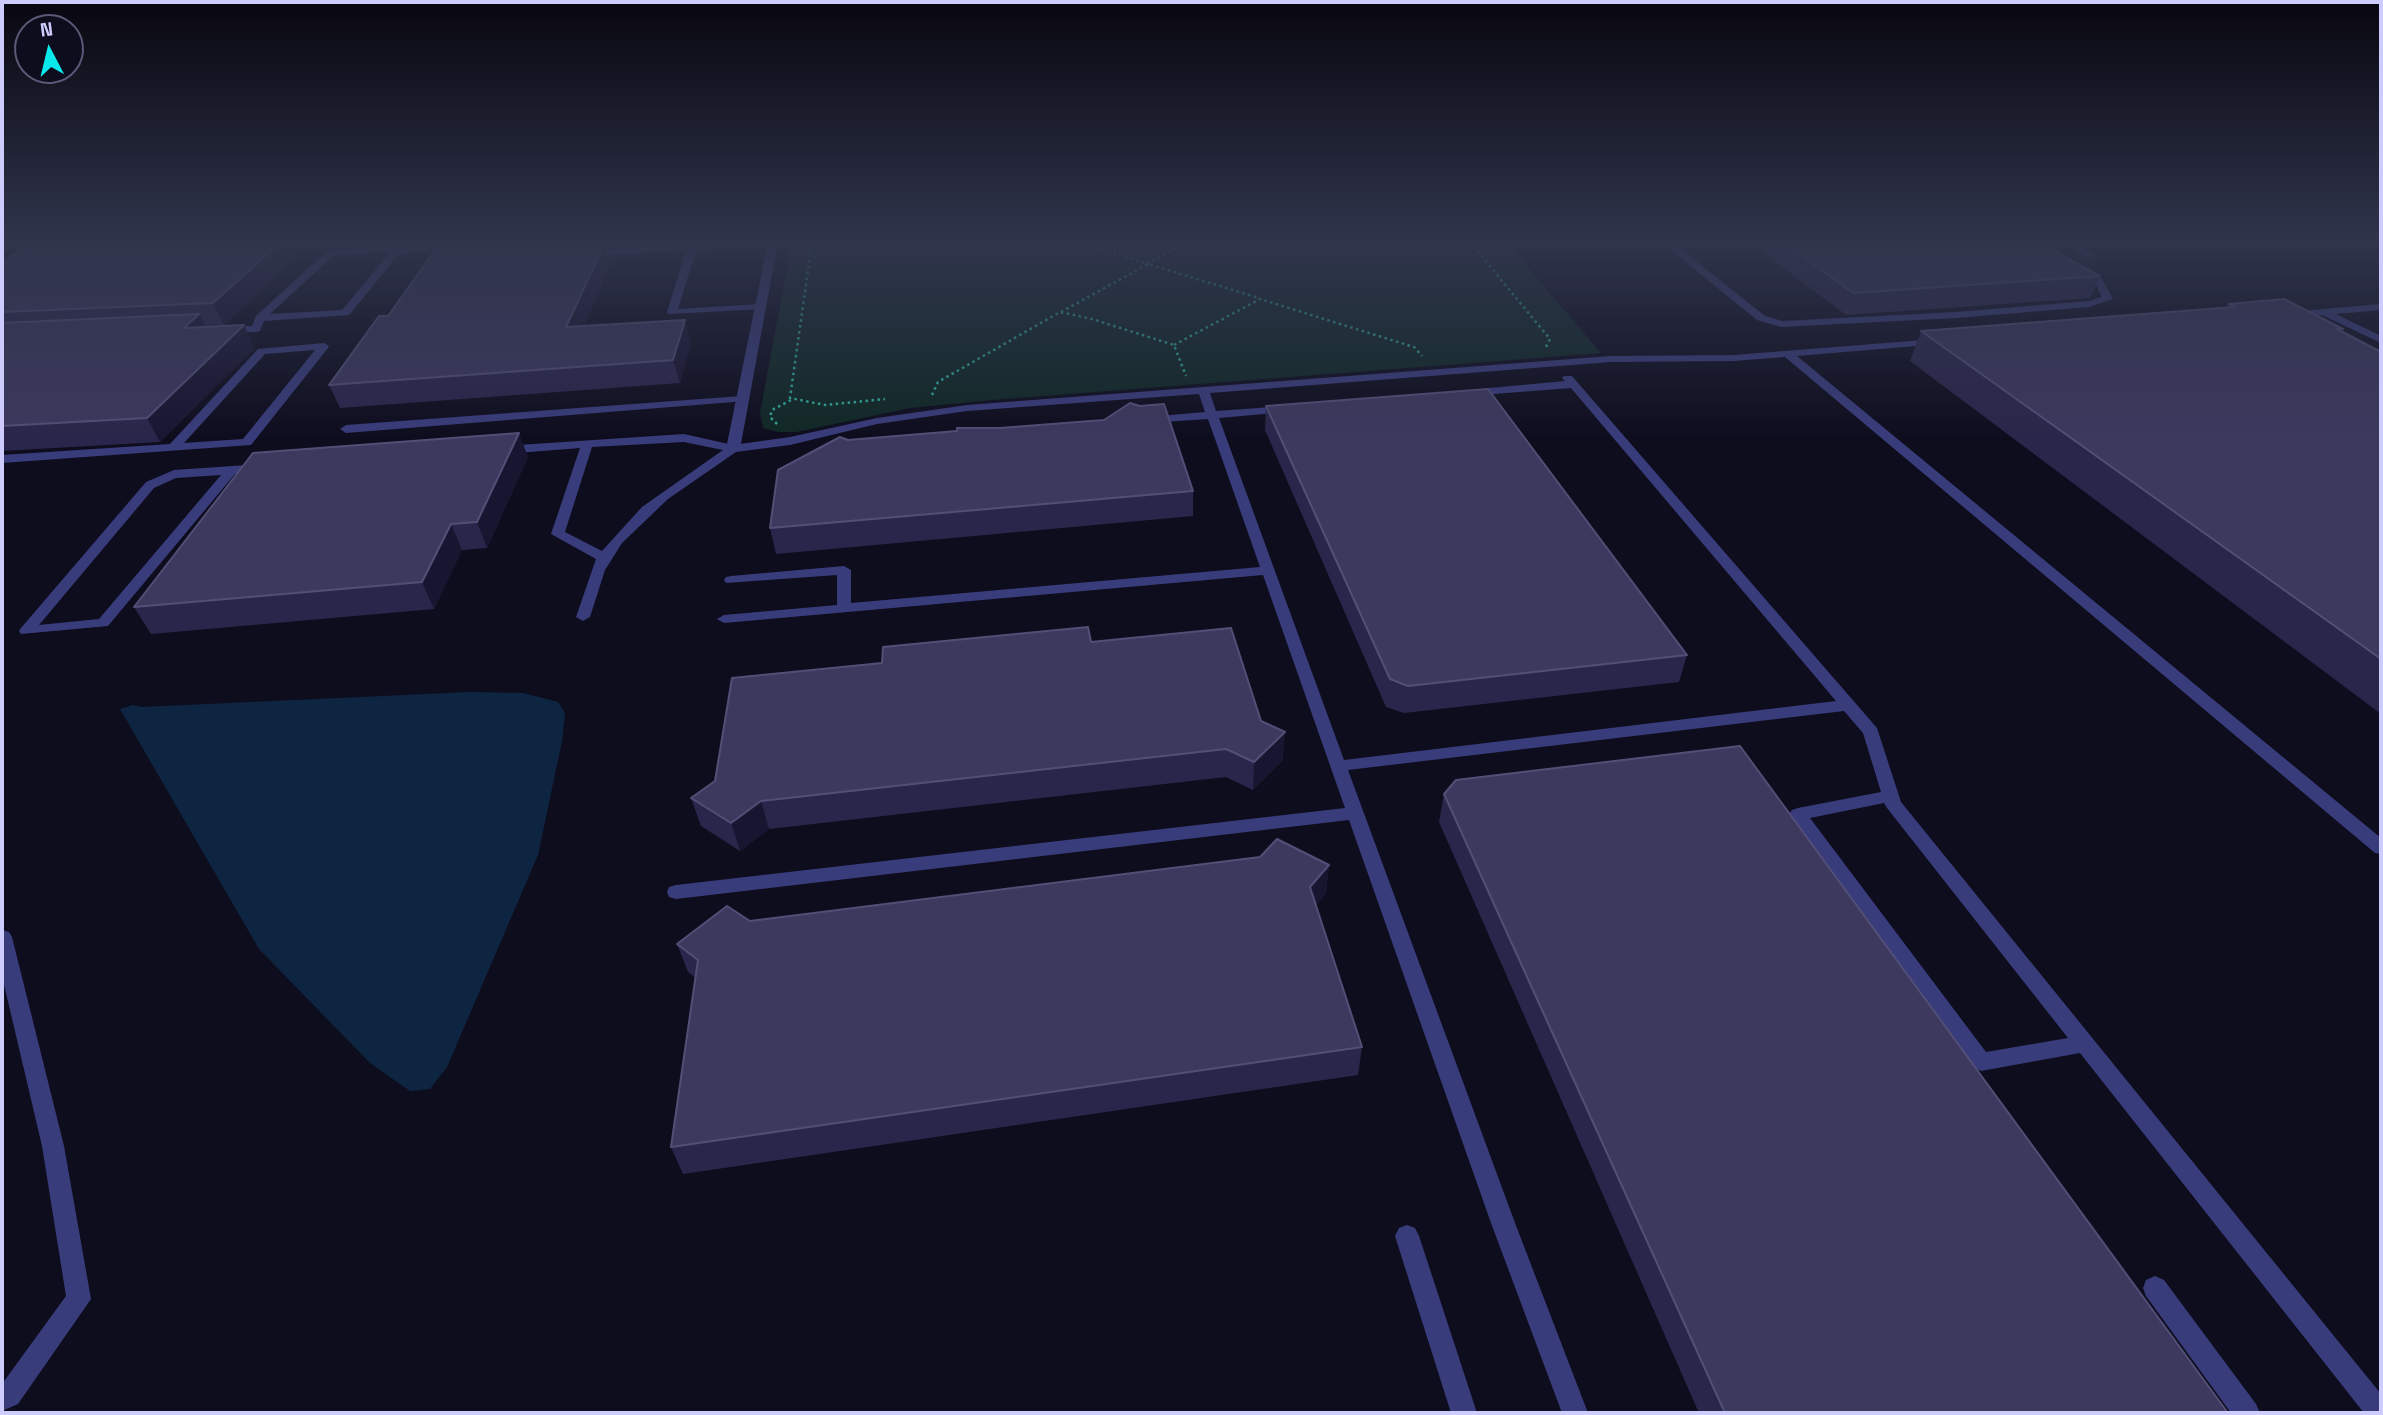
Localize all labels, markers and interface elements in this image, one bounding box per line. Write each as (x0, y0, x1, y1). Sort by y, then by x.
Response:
north arrow (14, 14, 84, 84)
text: N (39, 16, 54, 43)

